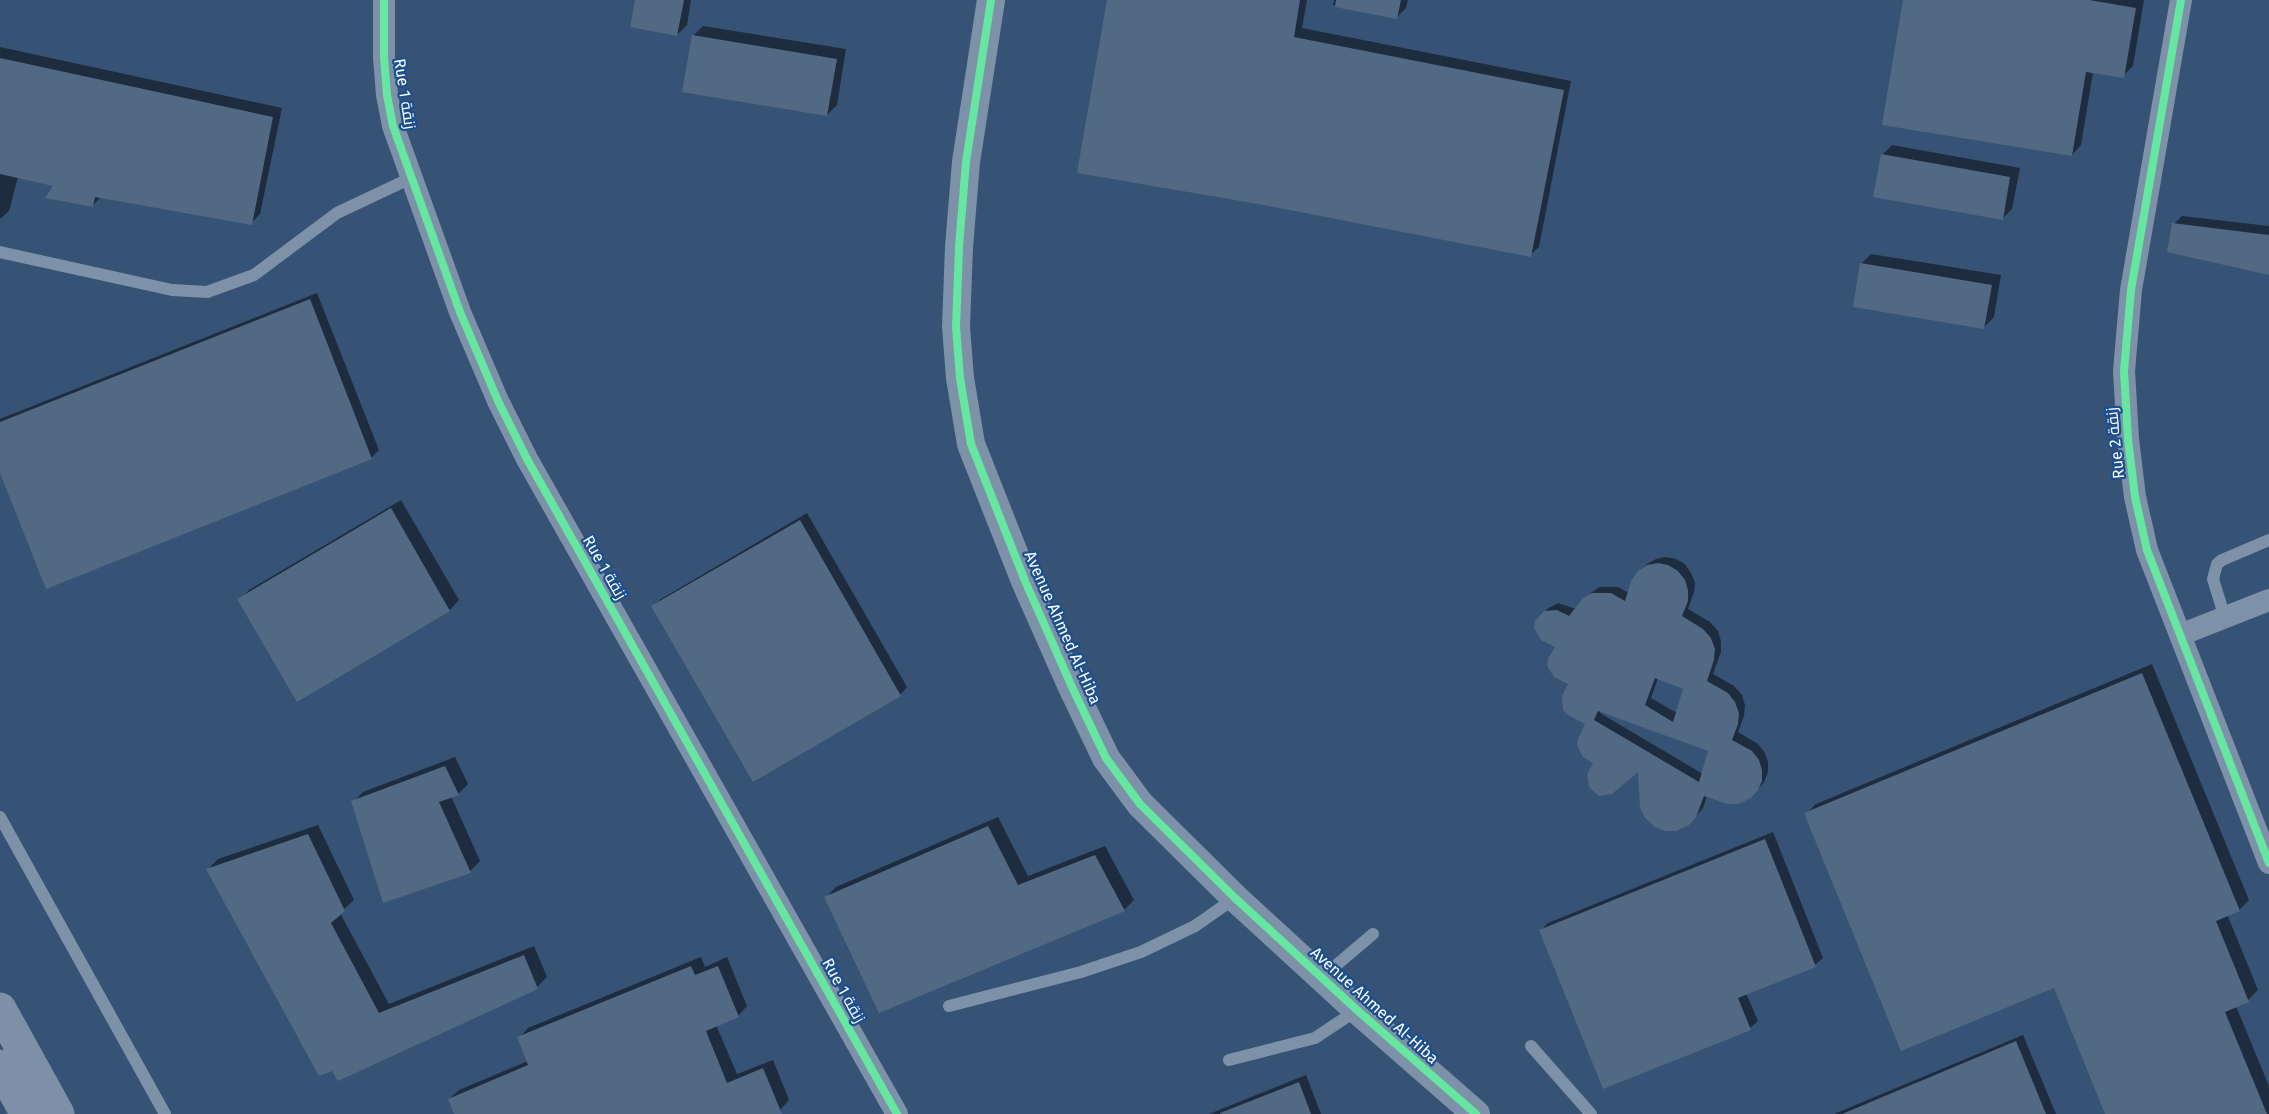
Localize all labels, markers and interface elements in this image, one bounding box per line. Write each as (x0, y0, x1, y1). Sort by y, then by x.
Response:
street label: Rue 1 زنقة (389, 57, 419, 131)
street label: Rue 2 زنقة (2103, 406, 2129, 480)
street label: Rue 1 زنقة (578, 532, 630, 604)
street label: Avenue Ahmed Al-Hiba (1020, 548, 1104, 708)
street label: Avenue Ahmed Al-Hiba (1306, 943, 1442, 1069)
street label: Rue 1 زنقة (817, 955, 869, 1027)

